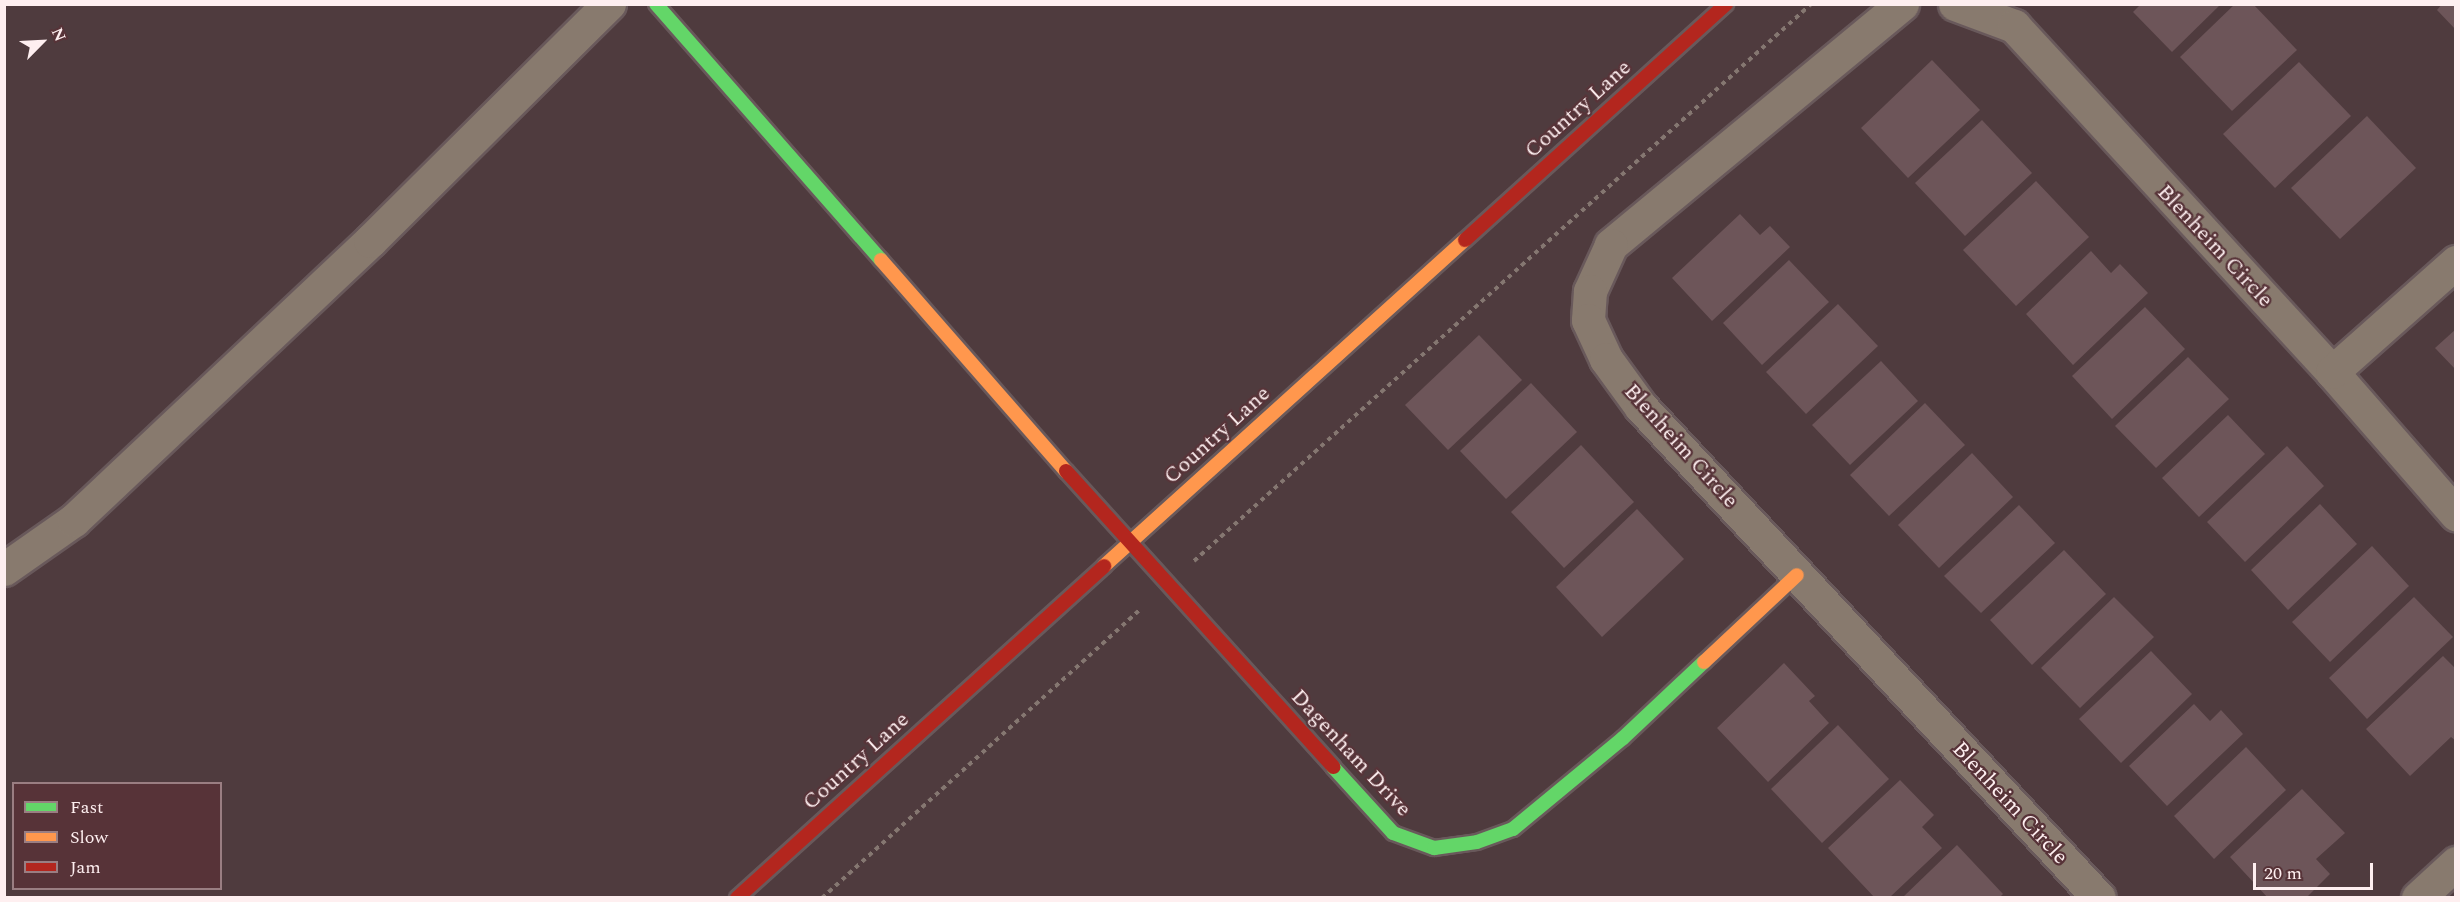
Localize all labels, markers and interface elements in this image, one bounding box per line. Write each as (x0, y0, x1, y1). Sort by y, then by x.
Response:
north arrow (12, 12, 72, 72)
text: N (45, 24, 72, 46)
street label: Country Lane (1519, 54, 1637, 164)
street label: Blenheim Circle (2151, 179, 2279, 313)
street label: Blenheim Circle (1618, 378, 1744, 514)
street label: Country Lane (1158, 380, 1276, 490)
street label: Dagenham Drive (1285, 684, 1417, 822)
street label: Country Lane (797, 706, 915, 816)
street label: Blenheim Circle (1946, 736, 2074, 870)
legend (12, 782, 222, 890)
text: Fast (70, 794, 103, 821)
text: Slow (70, 824, 108, 851)
scale bar (2256, 851, 2376, 889)
text: Jam (70, 854, 101, 881)
text: 20 m (2264, 860, 2302, 887)

